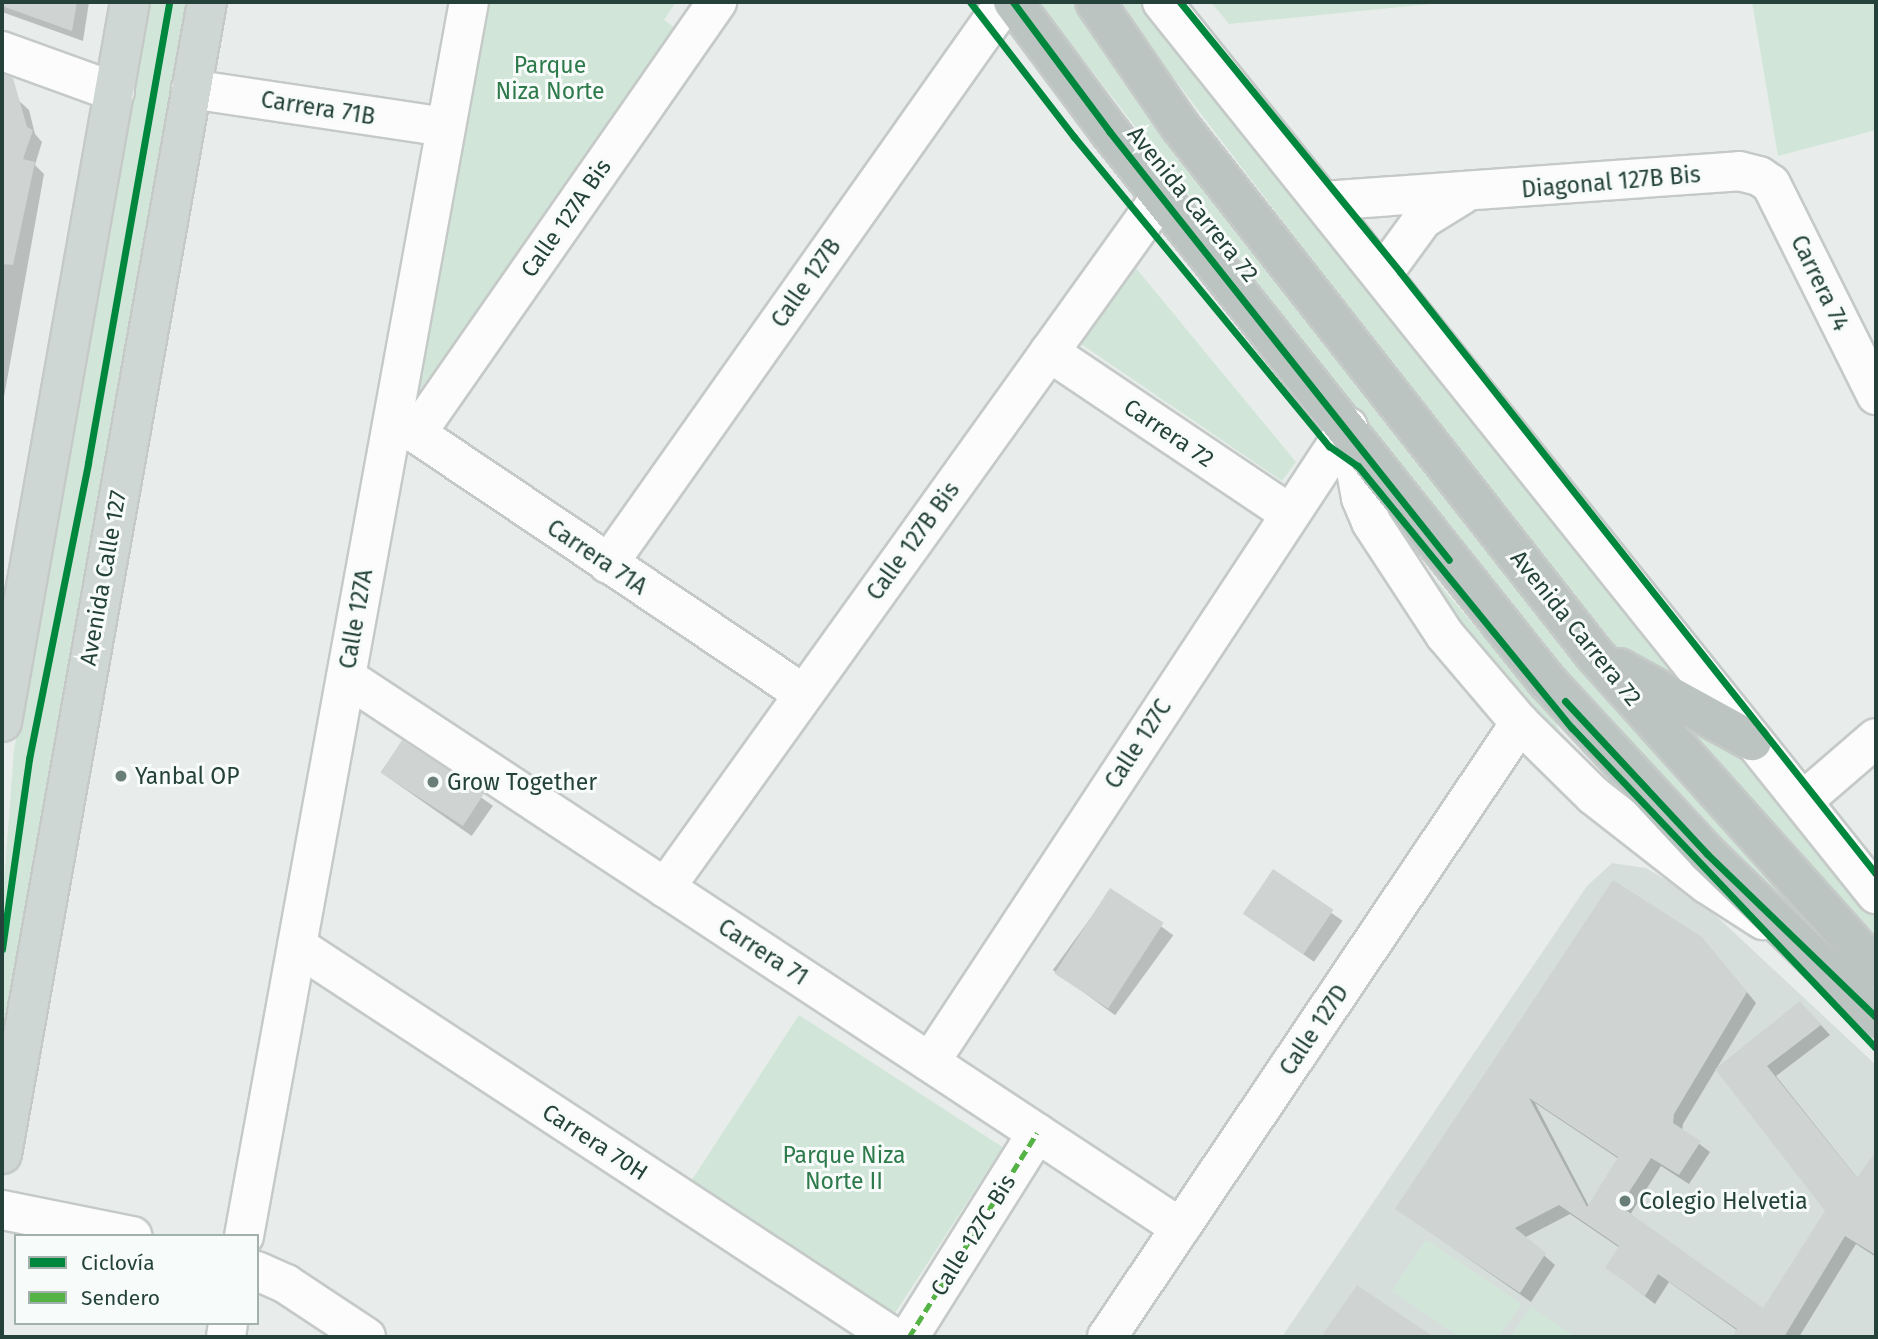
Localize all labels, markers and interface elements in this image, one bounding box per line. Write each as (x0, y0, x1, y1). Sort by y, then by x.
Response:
park label: Parque Niza Norte (495, 51, 605, 105)
street label: Carrera 71B (259, 85, 377, 131)
street label: Avenida Carrera 72 (1122, 121, 1264, 287)
street label: Calle 127A Bis (515, 154, 617, 282)
street label: Diagonal 127B Bis (1520, 160, 1702, 204)
street label: Carrera 74 (1785, 231, 1855, 335)
street label: Calle 127B (765, 233, 847, 333)
street label: Carrera 72 (1119, 393, 1219, 473)
street label: Calle 127B Bis (861, 476, 965, 606)
street label: Avenida Calle 127 (74, 488, 132, 668)
street label: Carrera 71A (542, 514, 652, 600)
street label: Avenida Carrera 72 (1505, 545, 1647, 711)
street label: Calle 127A (334, 567, 378, 671)
street label: Calle 127C (1099, 694, 1177, 794)
place label: Yanbal OP (135, 762, 240, 790)
marker: Yanbal OP (113, 768, 129, 784)
place label: Grow Together (447, 768, 597, 796)
marker: Grow Together (425, 774, 441, 790)
street label: Carrera 71 (713, 913, 813, 991)
street label: Calle 127D (1274, 980, 1354, 1080)
street label: Carrera 70H (537, 1098, 653, 1186)
park label: Parque Niza Norte II (783, 1141, 905, 1195)
street label: Calle 127C Bis (925, 1169, 1021, 1301)
place label: Colegio Helvetia (1639, 1187, 1808, 1215)
marker: Colegio Helvetia (1617, 1193, 1633, 1209)
legend (14, 1234, 259, 1325)
text: Ciclovía (81, 1250, 155, 1276)
text: Sendero (81, 1285, 160, 1311)

